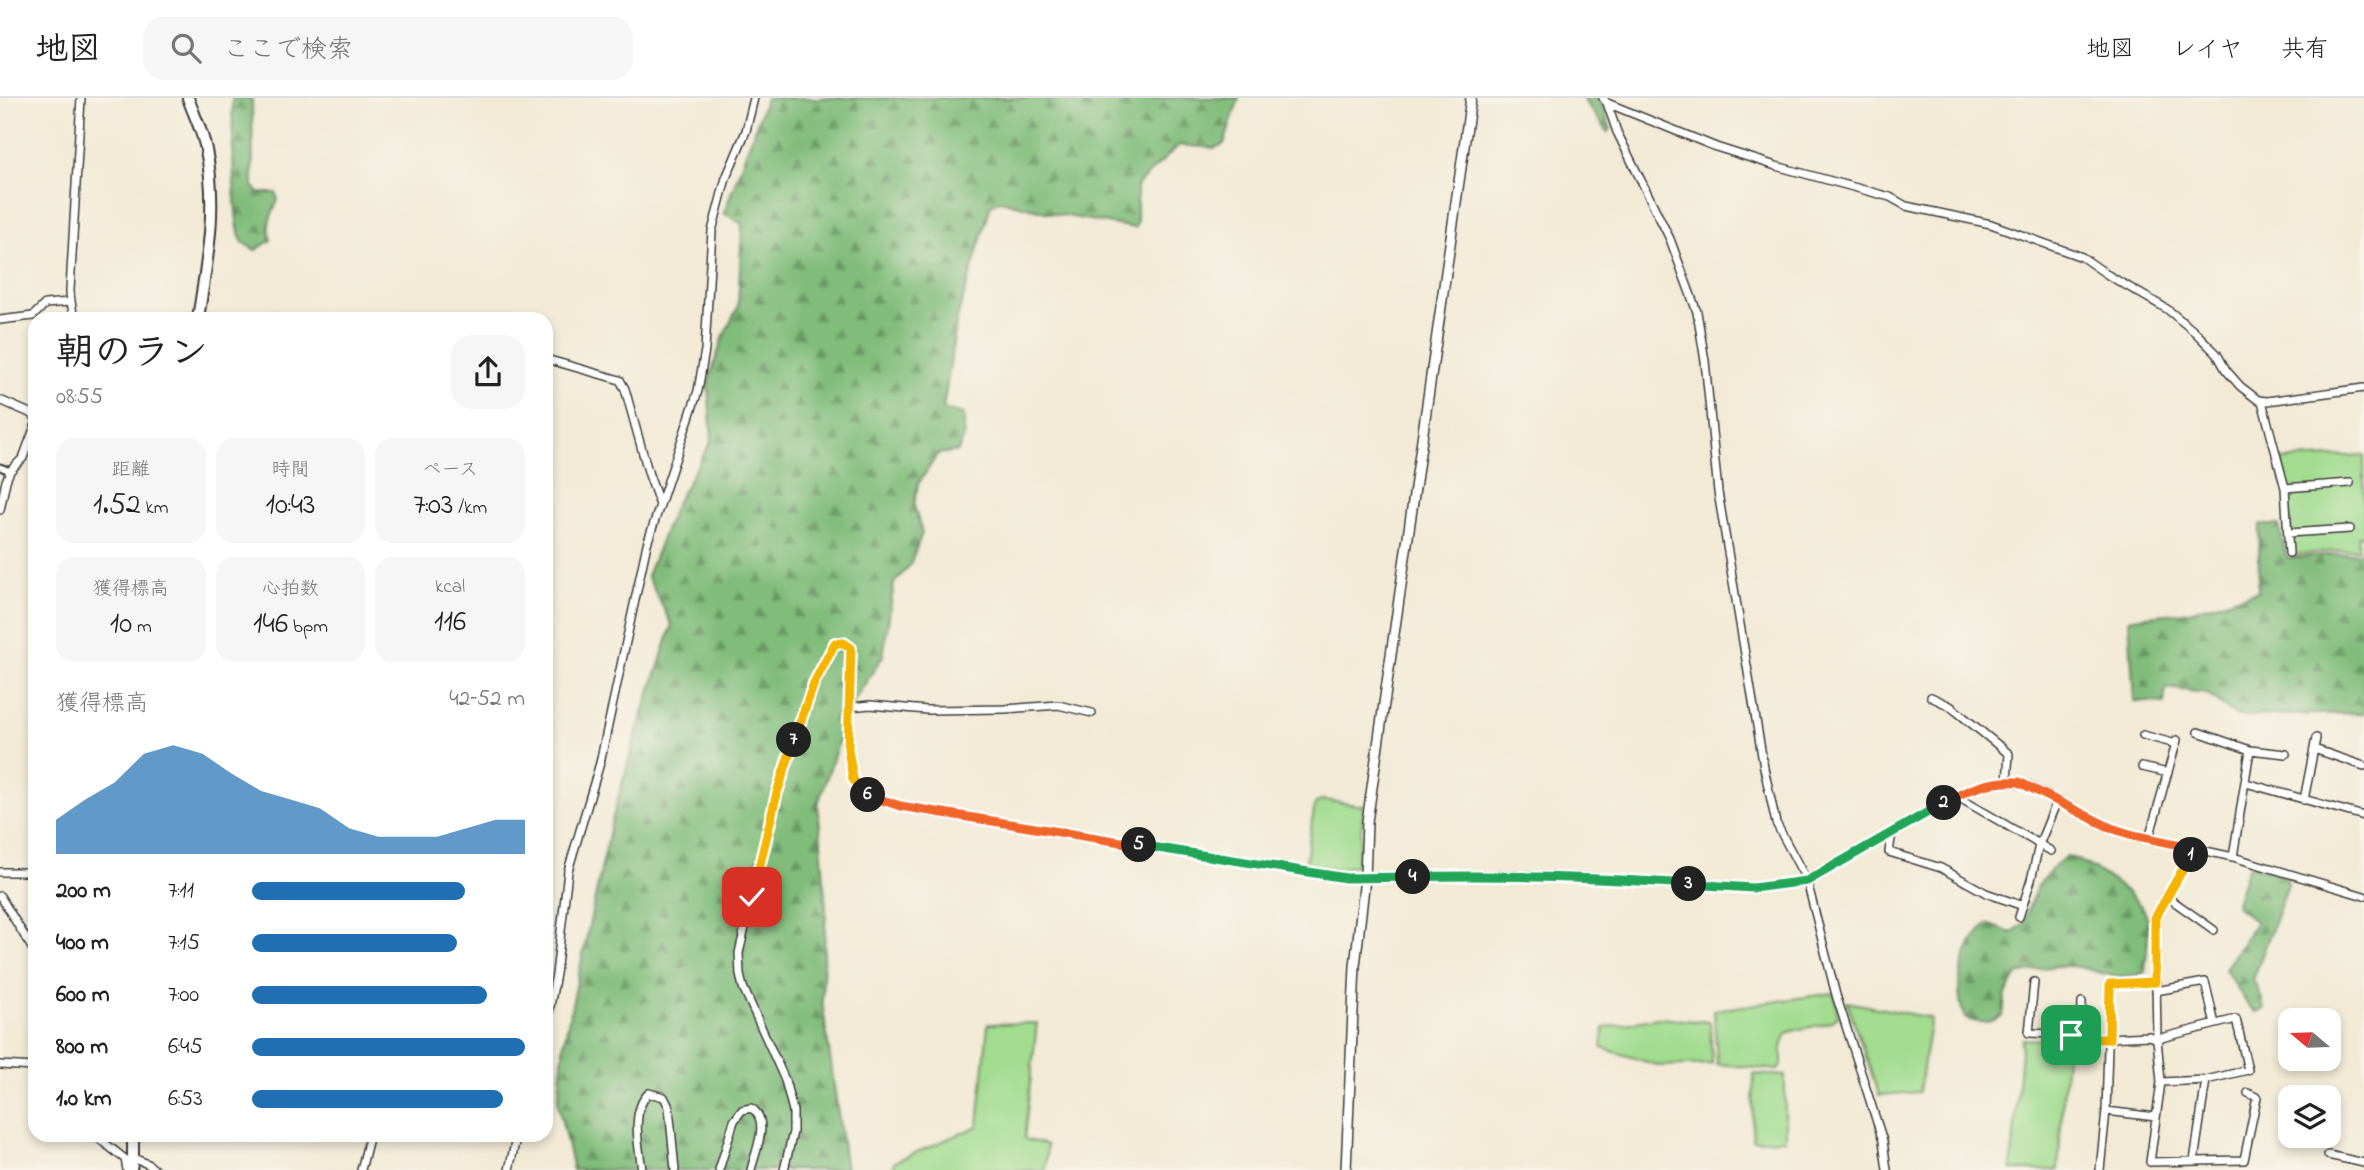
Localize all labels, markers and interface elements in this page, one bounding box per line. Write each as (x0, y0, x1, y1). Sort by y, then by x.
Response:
search box (143, 17, 633, 80)
text: 地図 (35, 27, 101, 75)
icon: search (167, 29, 205, 67)
text: ここで検索 (223, 32, 353, 70)
text: 地図 (2086, 33, 2134, 68)
text: レイヤ (2172, 33, 2243, 68)
text: 共有 (2281, 33, 2329, 68)
text: 朝のラン (56, 327, 208, 383)
button: share (451, 335, 525, 409)
text: 08:55 (56, 381, 103, 414)
text: 距離 (112, 457, 150, 484)
text: 時間 (271, 457, 310, 484)
text: ペース (422, 457, 478, 484)
text: 1.52 (93, 484, 141, 528)
text: 10:43 (266, 484, 315, 528)
text: 7:03 (413, 484, 453, 528)
text: km (141, 495, 169, 522)
text: /km (453, 495, 487, 522)
text: kcal (435, 574, 465, 601)
text: 獲得標高 (93, 576, 169, 603)
text: 心拍数 (262, 576, 319, 603)
text: 116 (434, 601, 466, 645)
text: 10 (110, 603, 132, 647)
text: 146 (253, 603, 288, 647)
text: m (132, 614, 152, 641)
text: bpm (288, 614, 328, 641)
text: 42–52 m (449, 683, 525, 716)
text: 獲得標高 (56, 688, 148, 721)
pin: 7 (776, 722, 812, 758)
text: 7 (790, 726, 797, 753)
pin: 6 (850, 778, 886, 812)
text: 6 (863, 781, 872, 808)
pin: 2 (1926, 786, 1962, 820)
text: 2 (1939, 789, 1948, 816)
pin: 5 (1122, 828, 1156, 862)
text: 5 (1133, 831, 1144, 858)
pin: 1 (2174, 838, 2208, 872)
text: 1 (2187, 841, 2194, 868)
pin: 4 (1396, 860, 1430, 894)
text: 4 (1409, 863, 1416, 890)
pin: 3 (1672, 866, 1706, 902)
pin (722, 867, 782, 927)
text: 3 (1685, 870, 1692, 897)
text: 200 m (56, 875, 111, 908)
text: 7:11 (168, 875, 194, 908)
icon: check (733, 878, 771, 916)
text: 400 m (56, 927, 109, 960)
text: 7:15 (168, 927, 200, 960)
text: 600 m (56, 979, 110, 1012)
text: 7:00 (168, 979, 199, 1012)
pin (2041, 1005, 2101, 1065)
north arrow (2278, 1008, 2342, 1071)
map controls (2278, 1008, 2341, 1148)
icon: arrive (2052, 1016, 2090, 1054)
text: 800 m (56, 1031, 108, 1064)
text: 6:45 (168, 1031, 203, 1064)
text: 1.0 km (56, 1083, 112, 1116)
text: 6:53 (168, 1083, 203, 1116)
button: layers (2278, 1085, 2341, 1148)

